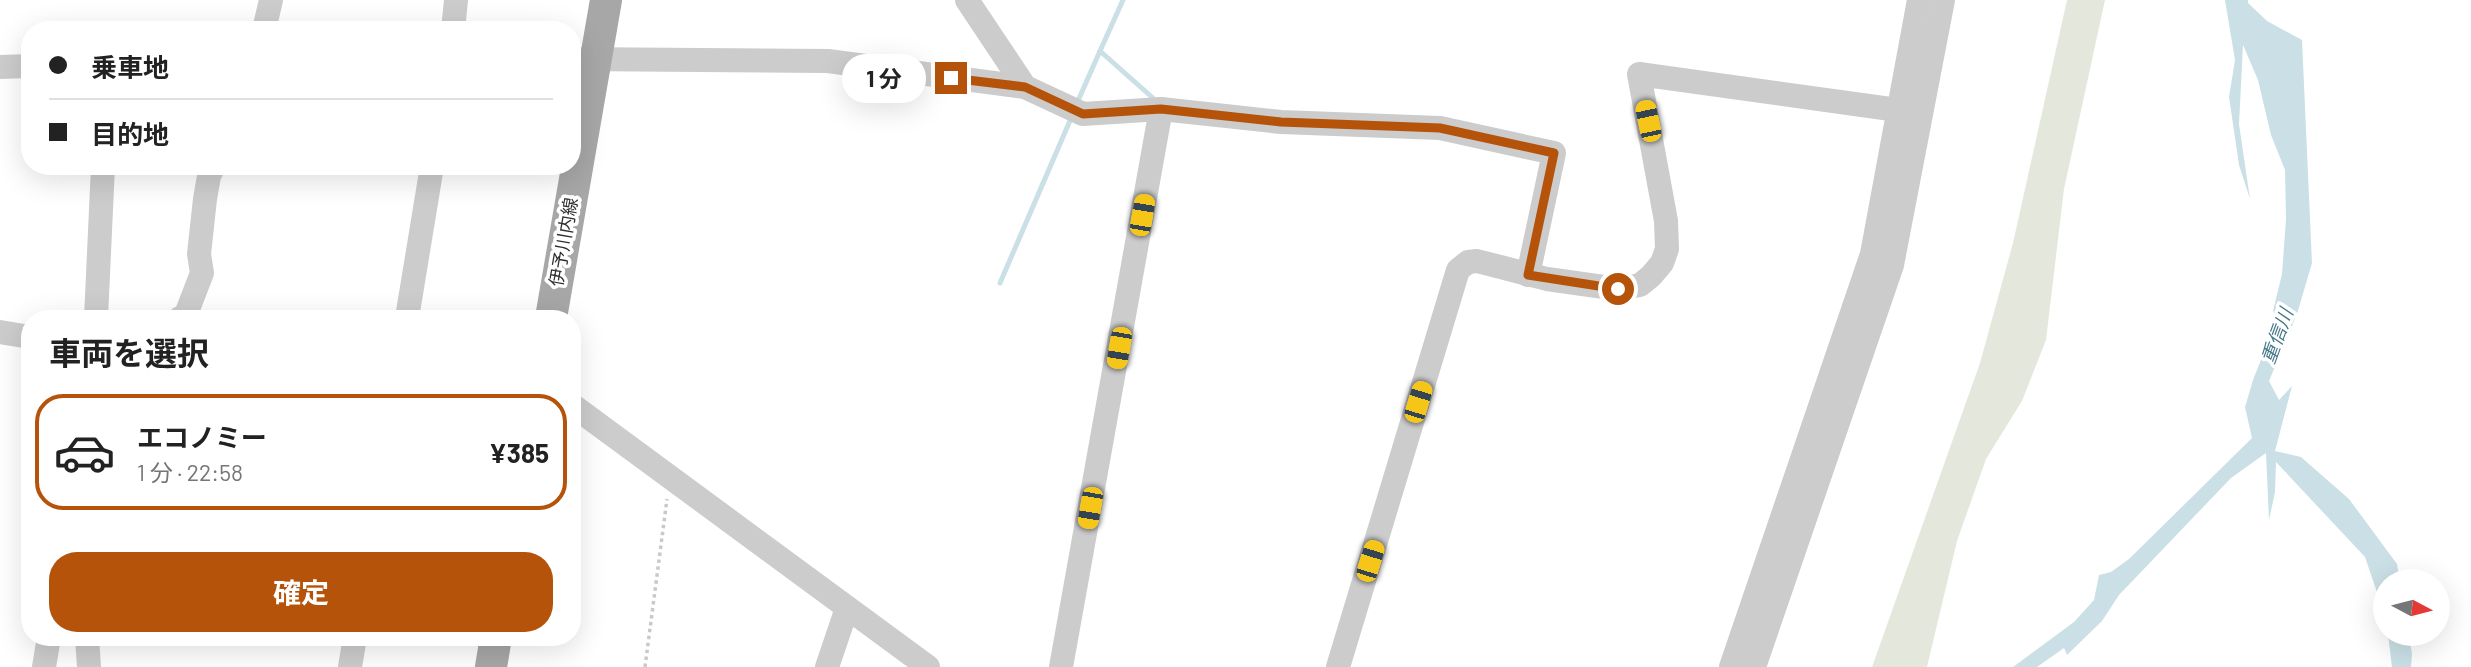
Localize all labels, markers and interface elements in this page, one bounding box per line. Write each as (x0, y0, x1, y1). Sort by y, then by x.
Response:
text: 乗車地 (91, 51, 169, 82)
callout: 1 分 (842, 54, 926, 102)
route end (935, 62, 967, 94)
text: 1 分 (866, 64, 902, 92)
car (1634, 98, 1663, 144)
text: 目的地 (91, 118, 169, 149)
car (1129, 192, 1156, 238)
street label: 伊予川内線 (544, 196, 582, 288)
route start (1602, 273, 1634, 305)
water label: 重信川 (2256, 303, 2298, 367)
car (1106, 325, 1133, 371)
text: 車両を選択 (49, 333, 209, 371)
car (1402, 379, 1435, 425)
icon: car (53, 421, 116, 484)
text: エコノミー (137, 421, 267, 452)
text: ¥385 (489, 437, 549, 468)
text: 1 分 · 22:58 (137, 458, 243, 486)
car (1077, 485, 1104, 531)
car (1354, 538, 1387, 584)
button: 確定 (49, 552, 553, 632)
north arrow (2373, 569, 2450, 646)
map controls (2373, 569, 2450, 646)

